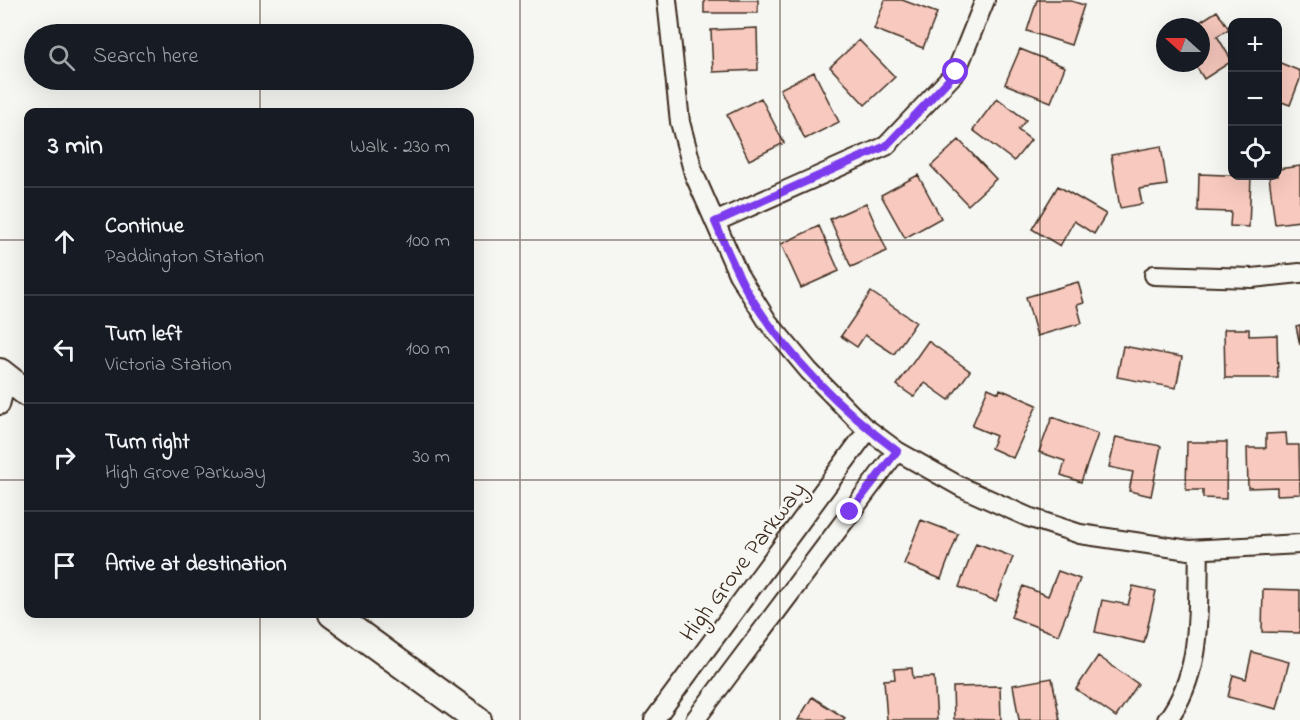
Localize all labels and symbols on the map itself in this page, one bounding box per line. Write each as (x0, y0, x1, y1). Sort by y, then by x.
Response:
north arrow (1156, 18, 1210, 72)
route start (942, 58, 968, 84)
street label: High Grove Parkway (672, 475, 817, 651)
route end (836, 498, 862, 524)

